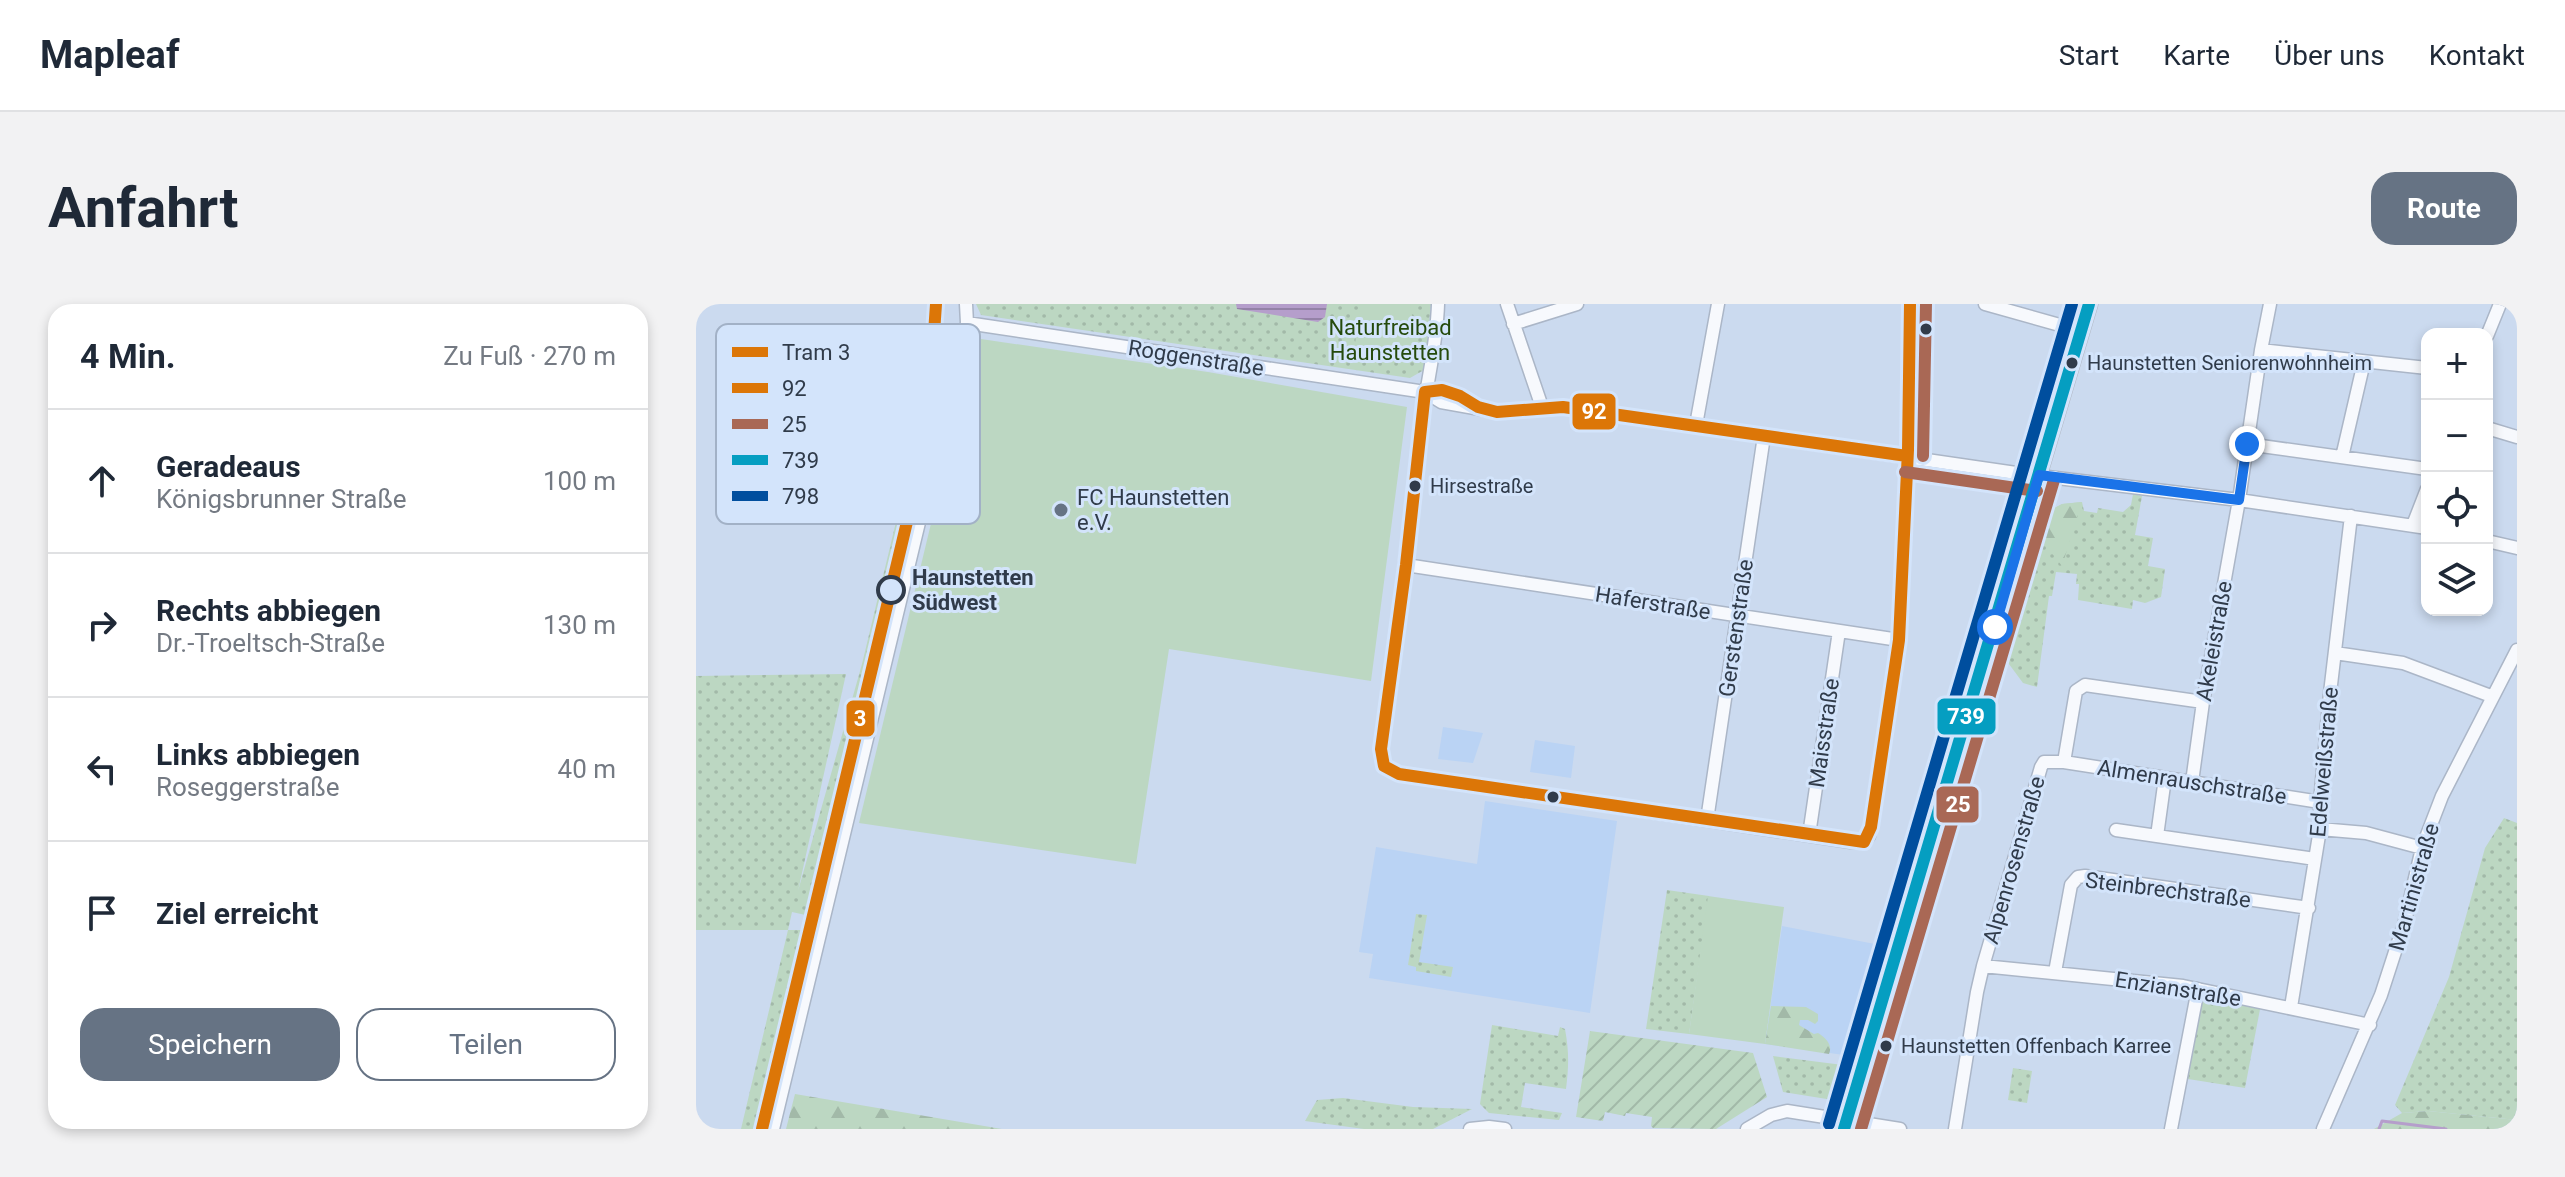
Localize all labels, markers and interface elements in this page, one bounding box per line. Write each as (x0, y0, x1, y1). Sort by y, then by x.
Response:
text: Mapleaf (40, 33, 180, 77)
text: Start (2059, 39, 2119, 72)
text: Karte (2163, 39, 2230, 72)
text: Über uns (2274, 39, 2385, 72)
text: Kontakt (2429, 39, 2525, 72)
button: Route (2371, 172, 2517, 245)
text: Anfahrt (48, 175, 238, 241)
park label: Naturfreibad Haunstetten (1328, 315, 1452, 365)
unlabelled marker (1918, 321, 1934, 337)
legend (716, 324, 980, 524)
map controls (2421, 328, 2493, 616)
button: + (2421, 328, 2493, 400)
street label: Roggenstraße (1126, 335, 1266, 381)
text: 4 Min. (80, 336, 176, 376)
text: Tram 3 (782, 340, 850, 365)
text: Zu Fuß · 270 m (443, 341, 616, 371)
place label: Haunstetten Seniorenwohnheim (2087, 351, 2372, 375)
marker: Haunstetten Seniorenwohnheim (2064, 355, 2080, 371)
text: 92 (782, 376, 807, 401)
line badge: 92 (1571, 392, 1617, 431)
text: 92 (1581, 399, 1607, 424)
button: − (2421, 400, 2493, 472)
text: 25 (782, 412, 807, 437)
route end (2229, 426, 2265, 462)
text: 739 (782, 448, 819, 473)
text: Geradeaus (156, 449, 301, 484)
icon: ahead (80, 459, 124, 503)
text: 100 m (543, 466, 616, 496)
button: locate (2421, 472, 2493, 544)
place label: Hirsestraße (1430, 474, 1533, 498)
marker: Hirsestraße (1407, 478, 1423, 494)
text: Königsbrunner Straße (156, 484, 407, 514)
text: 798 (782, 484, 819, 509)
place label: FC Haunstetten e.V. (1077, 485, 1229, 535)
marker: FC Haunstetten e.V. (1052, 501, 1070, 519)
button: layers (2421, 544, 2493, 616)
street label: Gerstenstraße (1714, 558, 1758, 698)
place label: Haunstetten Südwest (912, 565, 1034, 615)
marker: Haunstetten Südwest (877, 576, 905, 604)
street label: Akeleistraße (2191, 579, 2237, 703)
street label: Haferstraße (1594, 582, 1712, 624)
text: Rechts abbiegen (156, 593, 381, 628)
icon: right (80, 603, 124, 647)
route start (1977, 609, 2013, 645)
text: 130 m (543, 610, 616, 640)
text: Dr.-Troeltsch-Straße (156, 628, 385, 658)
street label: Maisstraße (1804, 677, 1844, 789)
street label: Edelweißstraße (2305, 686, 2343, 838)
line badge: 739 (1936, 697, 1997, 736)
line badge: 3 (845, 699, 876, 738)
text: 739 (1947, 704, 1985, 729)
text: 3 (854, 706, 866, 731)
text: Links abbiegen (156, 737, 360, 772)
icon: left (80, 747, 124, 791)
text: 40 m (558, 754, 616, 784)
street label: Almenrauschstraße (2096, 755, 2288, 809)
text: Roseggerstraße (156, 772, 339, 802)
street label: Alpenrosenstraße (1978, 773, 2050, 947)
line badge: 25 (1935, 785, 1980, 824)
unlabelled marker (1545, 789, 1561, 805)
text: 25 (1945, 792, 1971, 817)
street label: Martinistraße (2384, 820, 2444, 954)
street label: Steinbrechstraße (2084, 867, 2252, 913)
icon: arrive (80, 891, 124, 935)
text: Ziel erreicht (156, 896, 318, 931)
street label: Enzianstraße (2113, 967, 2243, 1011)
button: Speichern (80, 1008, 340, 1081)
button: Teilen (356, 1008, 616, 1081)
place label: Haunstetten Offenbach Karree (1901, 1034, 2171, 1058)
marker: Haunstetten Offenbach Karree (1878, 1038, 1894, 1054)

